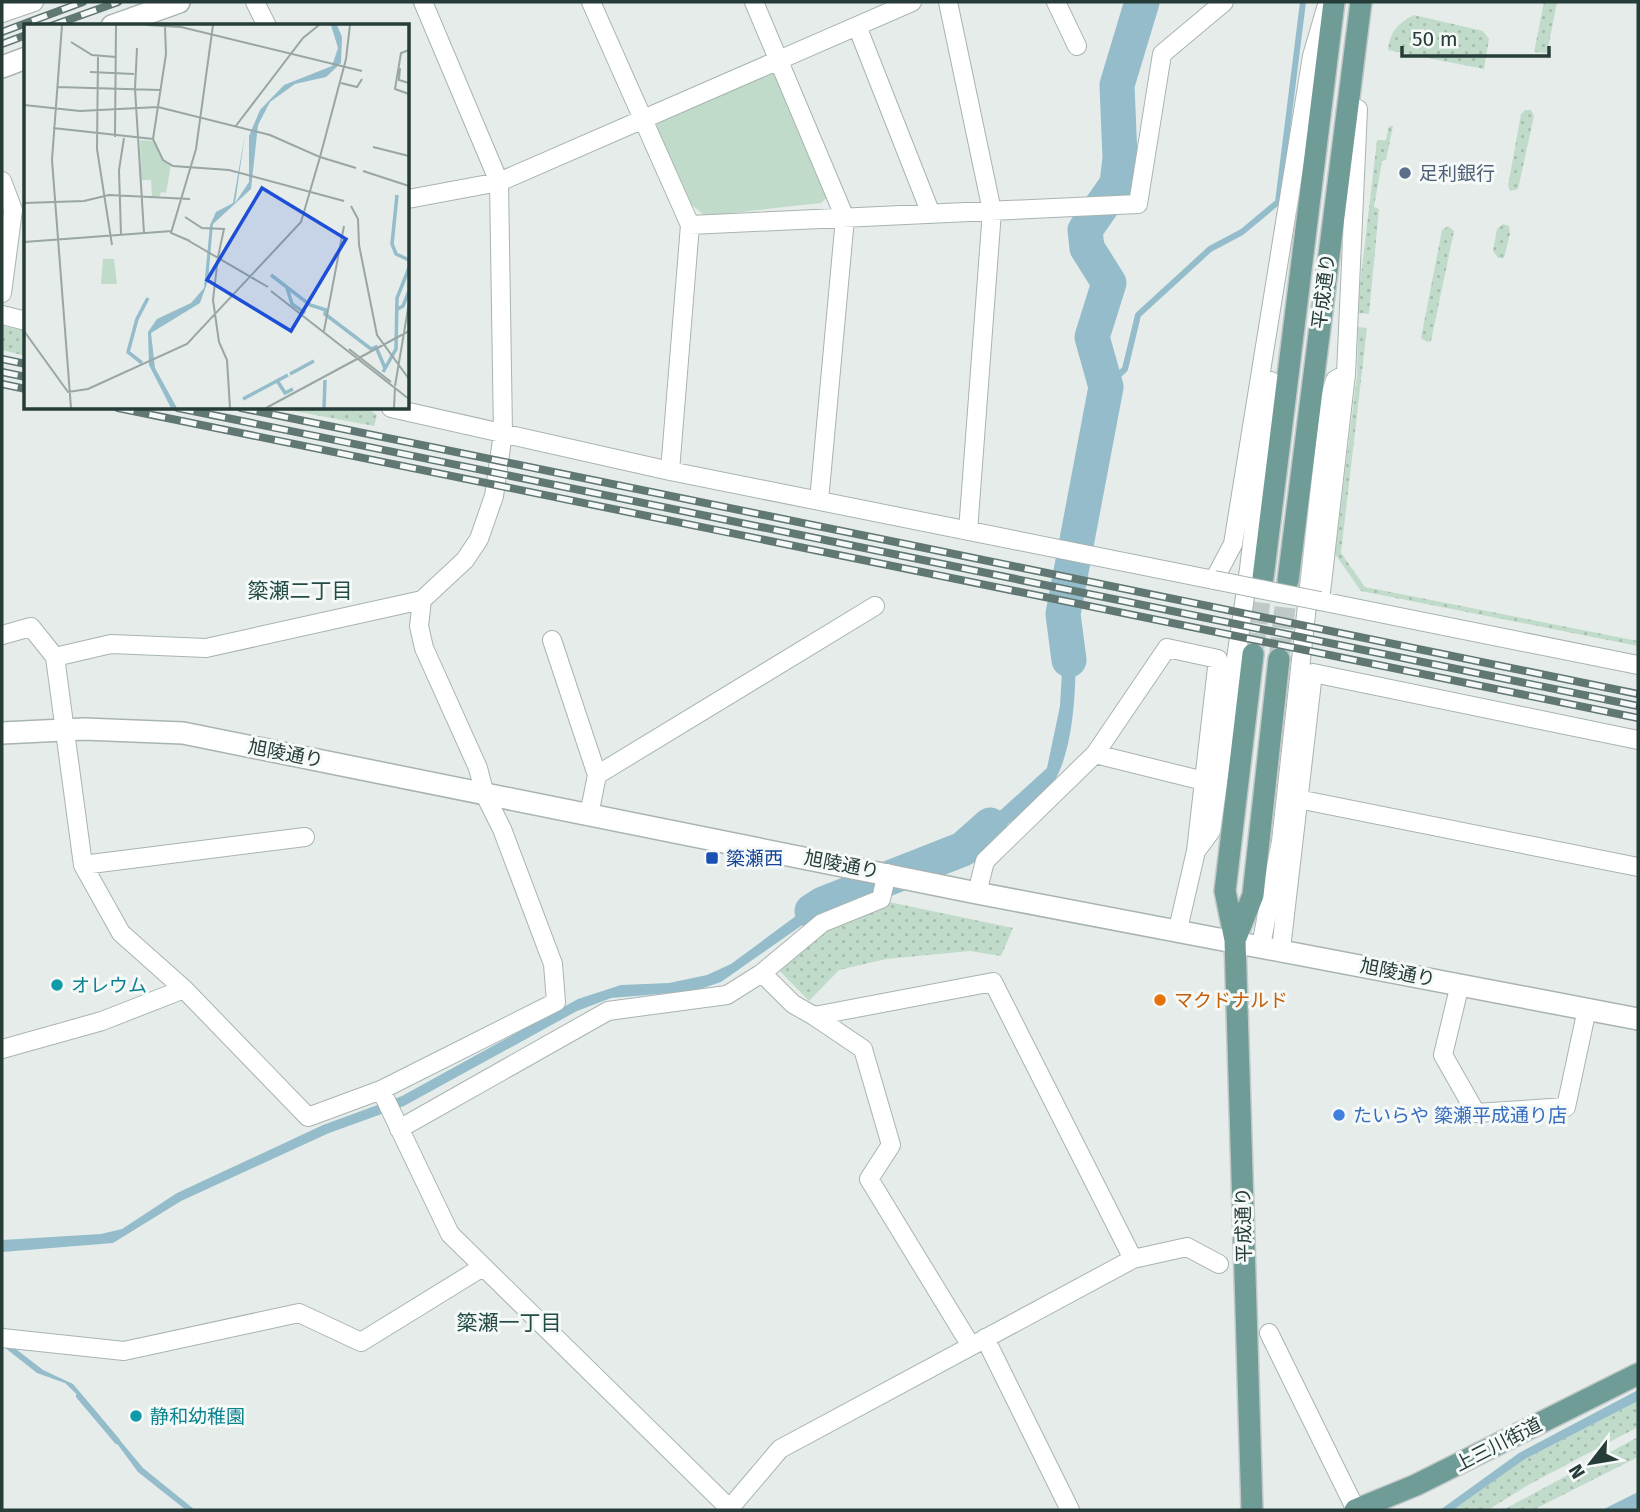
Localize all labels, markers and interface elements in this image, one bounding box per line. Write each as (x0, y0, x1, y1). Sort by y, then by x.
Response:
scale bar (1402, 14, 1549, 58)
inset map (24, 24, 410, 410)
text: 50 m (1412, 26, 1458, 52)
place label: 足利銀行 (1419, 162, 1495, 185)
marker: 足利銀行 (1397, 165, 1413, 181)
street label: 平成通り (1307, 252, 1340, 330)
district label: 簗瀬二丁目 (248, 578, 353, 604)
street label: 旭陵通り (246, 735, 325, 772)
street label: 旭陵通り (802, 846, 881, 883)
place label: 簗瀬西 (726, 847, 783, 870)
marker: 簗瀬西 (704, 850, 720, 866)
street label: 旭陵通り (1358, 954, 1437, 991)
place label: オレウム (71, 974, 147, 997)
marker: オレウム (49, 977, 65, 993)
place label: マクドナルド (1174, 989, 1288, 1012)
marker: マクドナルド (1152, 992, 1168, 1008)
place label: たいらや 簗瀬平成通り店 (1353, 1104, 1567, 1127)
marker: たいらや 簗瀬平成通り店 (1331, 1107, 1347, 1123)
street label: 平成通り (1231, 1187, 1256, 1263)
district label: 簗瀬一丁目 (457, 1310, 562, 1336)
place label: 静和幼稚園 (150, 1405, 245, 1428)
marker: 静和幼稚園 (128, 1408, 144, 1424)
street label: 上三川街道 (1451, 1413, 1546, 1476)
north arrow (1556, 1428, 1626, 1498)
text: N (1564, 1460, 1590, 1483)

